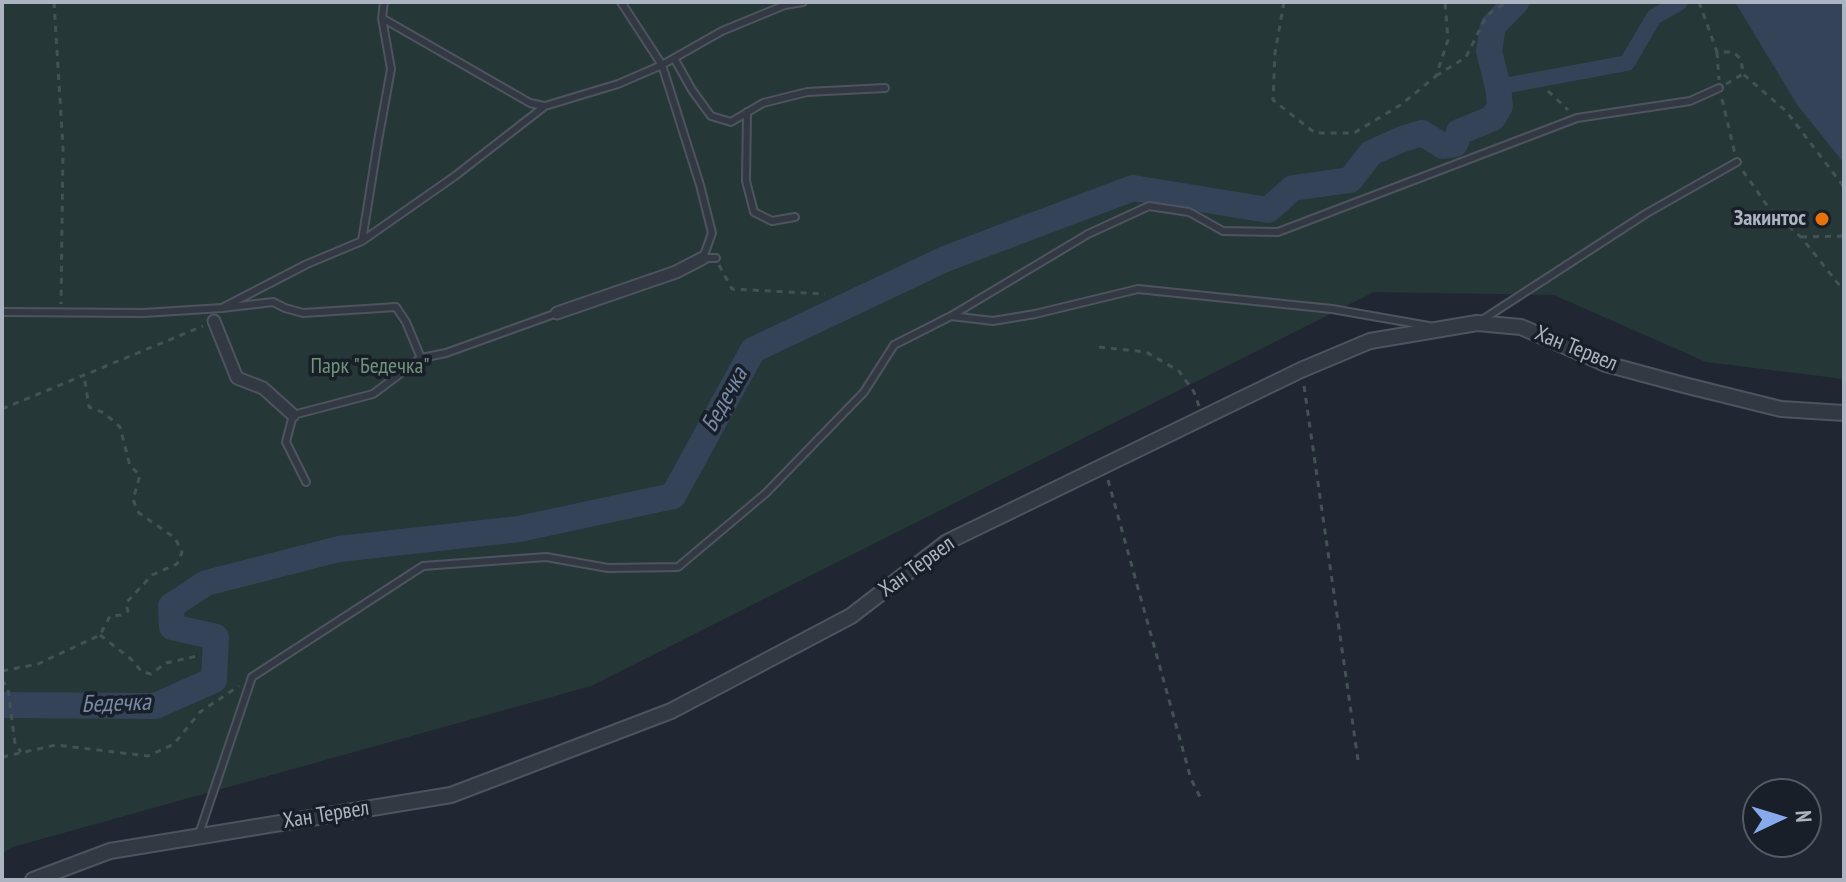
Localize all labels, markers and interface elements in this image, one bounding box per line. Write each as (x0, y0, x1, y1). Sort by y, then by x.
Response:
place label: Закинтос (1734, 206, 1806, 232)
marker: Закинтос (1813, 210, 1831, 228)
street label: Хан Тервел (1531, 321, 1621, 377)
park label: Парк "Бедечка" (311, 354, 429, 380)
water label: Бедечка (696, 363, 754, 437)
street label: Хан Тервел (874, 531, 960, 603)
water label: Бедечка (81, 688, 151, 720)
north arrow (1742, 778, 1822, 858)
street label: Хан Тервел (281, 795, 371, 835)
text: N (1790, 810, 1818, 823)

